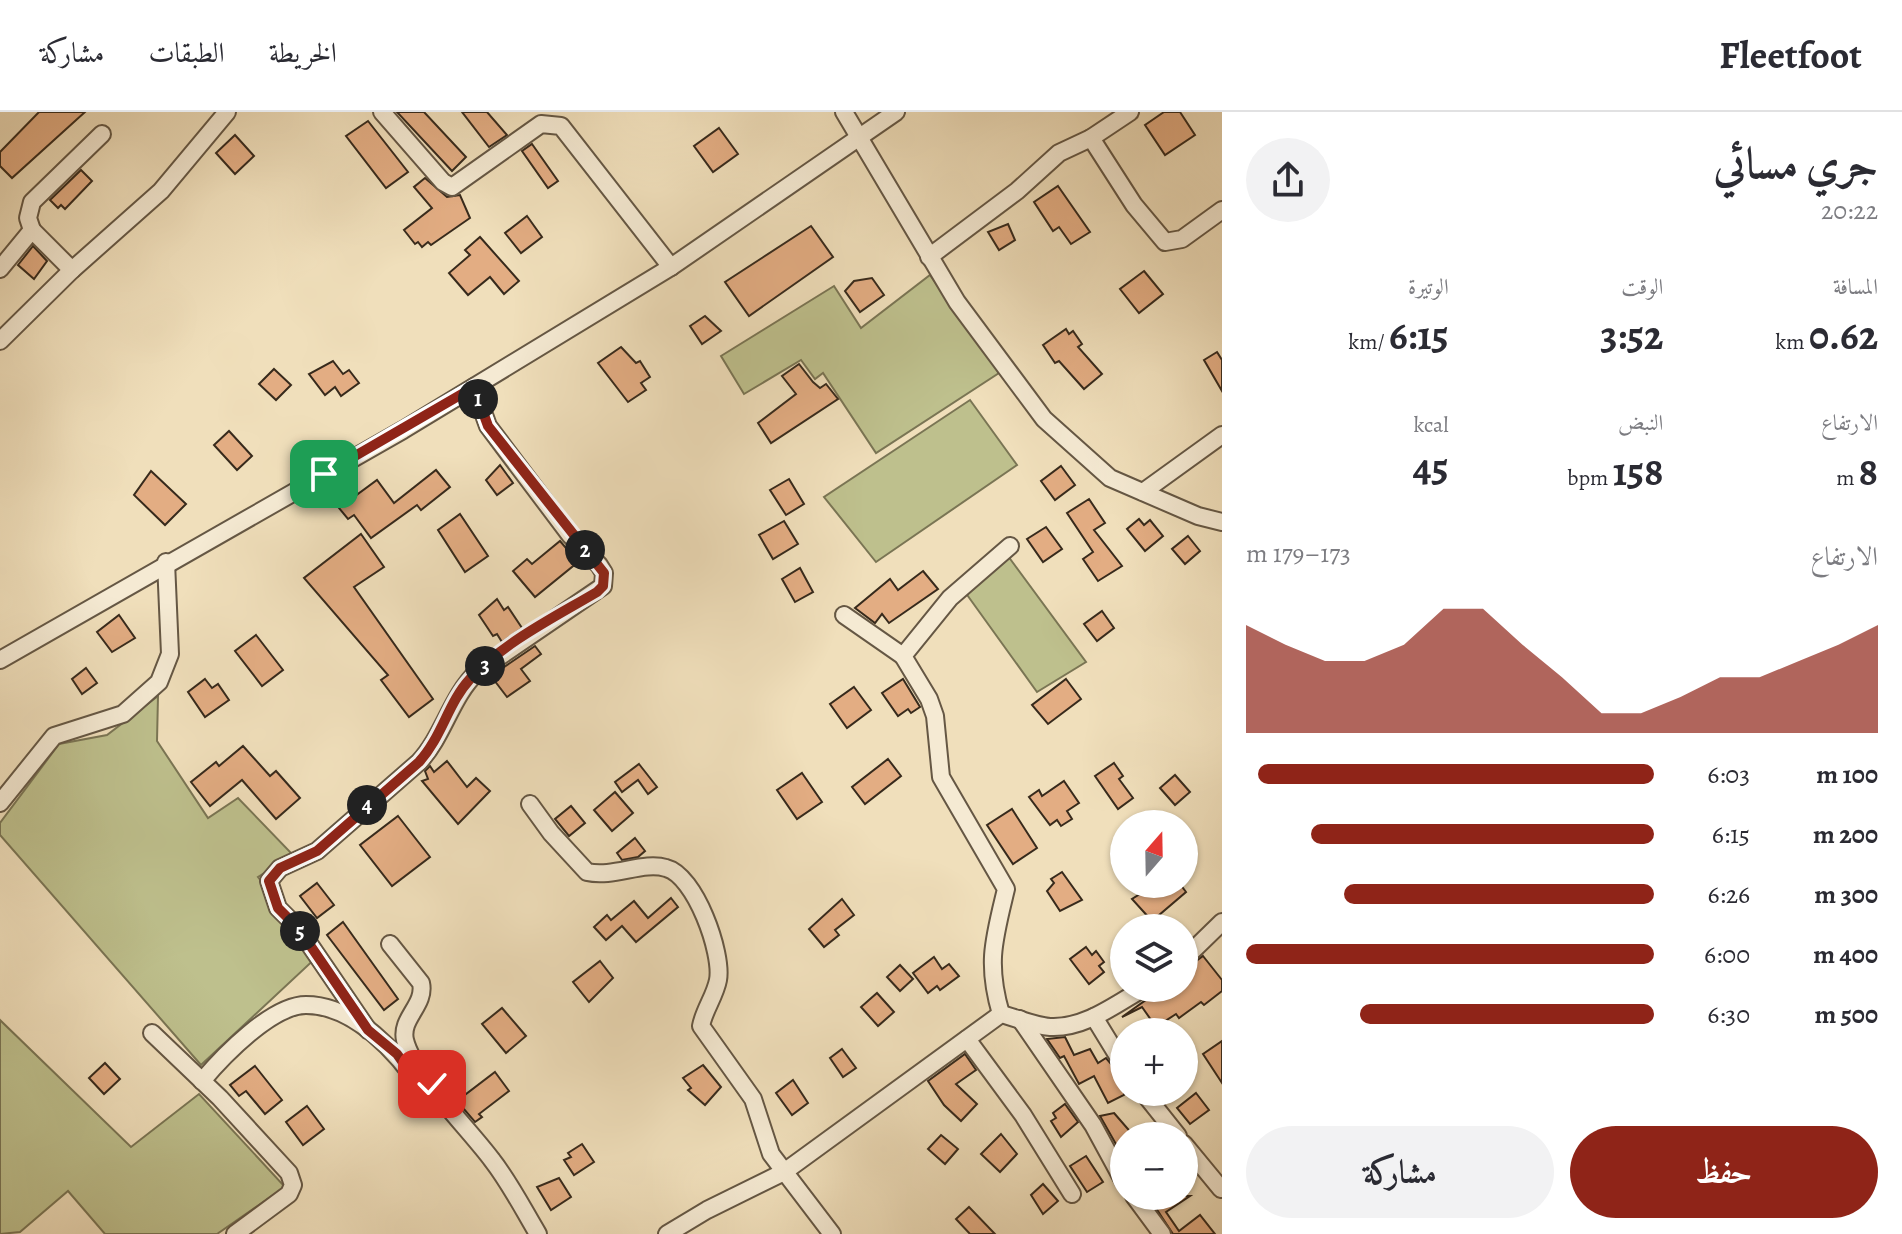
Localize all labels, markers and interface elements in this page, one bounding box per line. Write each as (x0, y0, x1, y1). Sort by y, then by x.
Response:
text: Fleetfoot (1719, 29, 1862, 81)
text: مشاركة (40, 34, 104, 72)
text: الطبقات (148, 34, 225, 72)
text: الخريطة (269, 34, 337, 72)
text: جري مسائي (1714, 133, 1878, 193)
button: share (1246, 138, 1330, 222)
text: 20:22 (1821, 193, 1878, 228)
text: الوتيرة (1408, 272, 1449, 302)
text: الوقت (1621, 272, 1663, 302)
text: المسافة (1833, 272, 1878, 302)
text: 6:15 (1389, 308, 1449, 363)
text: 3:52 (1600, 308, 1663, 363)
text: 0.62 (1809, 308, 1878, 363)
text: /km (1348, 327, 1389, 357)
text: km (1775, 327, 1809, 357)
pin: 1 (458, 379, 498, 419)
text: 1 (474, 384, 482, 414)
text: النبض (1618, 408, 1663, 438)
text: الارتفاع (1821, 408, 1878, 438)
text: kcal (1413, 410, 1449, 440)
pin (290, 440, 358, 508)
text: 45 (1413, 440, 1449, 495)
text: 158 (1613, 444, 1663, 499)
text: 8 (1859, 444, 1878, 499)
icon: arrive (302, 452, 346, 496)
text: bpm (1567, 463, 1613, 493)
text: m (1836, 463, 1859, 493)
pin: 2 (565, 530, 605, 570)
text: 2 (580, 535, 590, 565)
text: 173–179 m (1246, 536, 1351, 571)
text: الارتفاع (1811, 539, 1878, 574)
pin: 3 (465, 646, 505, 686)
text: 3 (480, 651, 490, 681)
text: 6:03 (1707, 757, 1750, 792)
text: 100 m (1816, 757, 1878, 792)
pin: 4 (347, 785, 387, 825)
text: 4 (362, 790, 372, 820)
north arrow (1110, 810, 1198, 898)
map controls (1110, 810, 1198, 1210)
text: 6:15 (1712, 817, 1750, 852)
text: 200 m (1813, 817, 1878, 852)
text: 6:26 (1707, 877, 1750, 912)
text: 300 m (1814, 877, 1878, 912)
pin: 5 (280, 911, 320, 951)
button: layers (1110, 914, 1198, 1002)
text: 5 (295, 916, 305, 946)
text: 6:00 (1704, 937, 1750, 972)
text: 400 m (1813, 937, 1878, 972)
text: 6:30 (1707, 997, 1750, 1032)
text: 500 m (1814, 997, 1878, 1032)
button: + (1110, 1018, 1198, 1106)
pin (398, 1050, 466, 1118)
icon: check (410, 1062, 454, 1106)
button: − (1110, 1122, 1198, 1210)
button: مشاركة (1246, 1126, 1554, 1218)
button: حفظ (1570, 1126, 1878, 1218)

